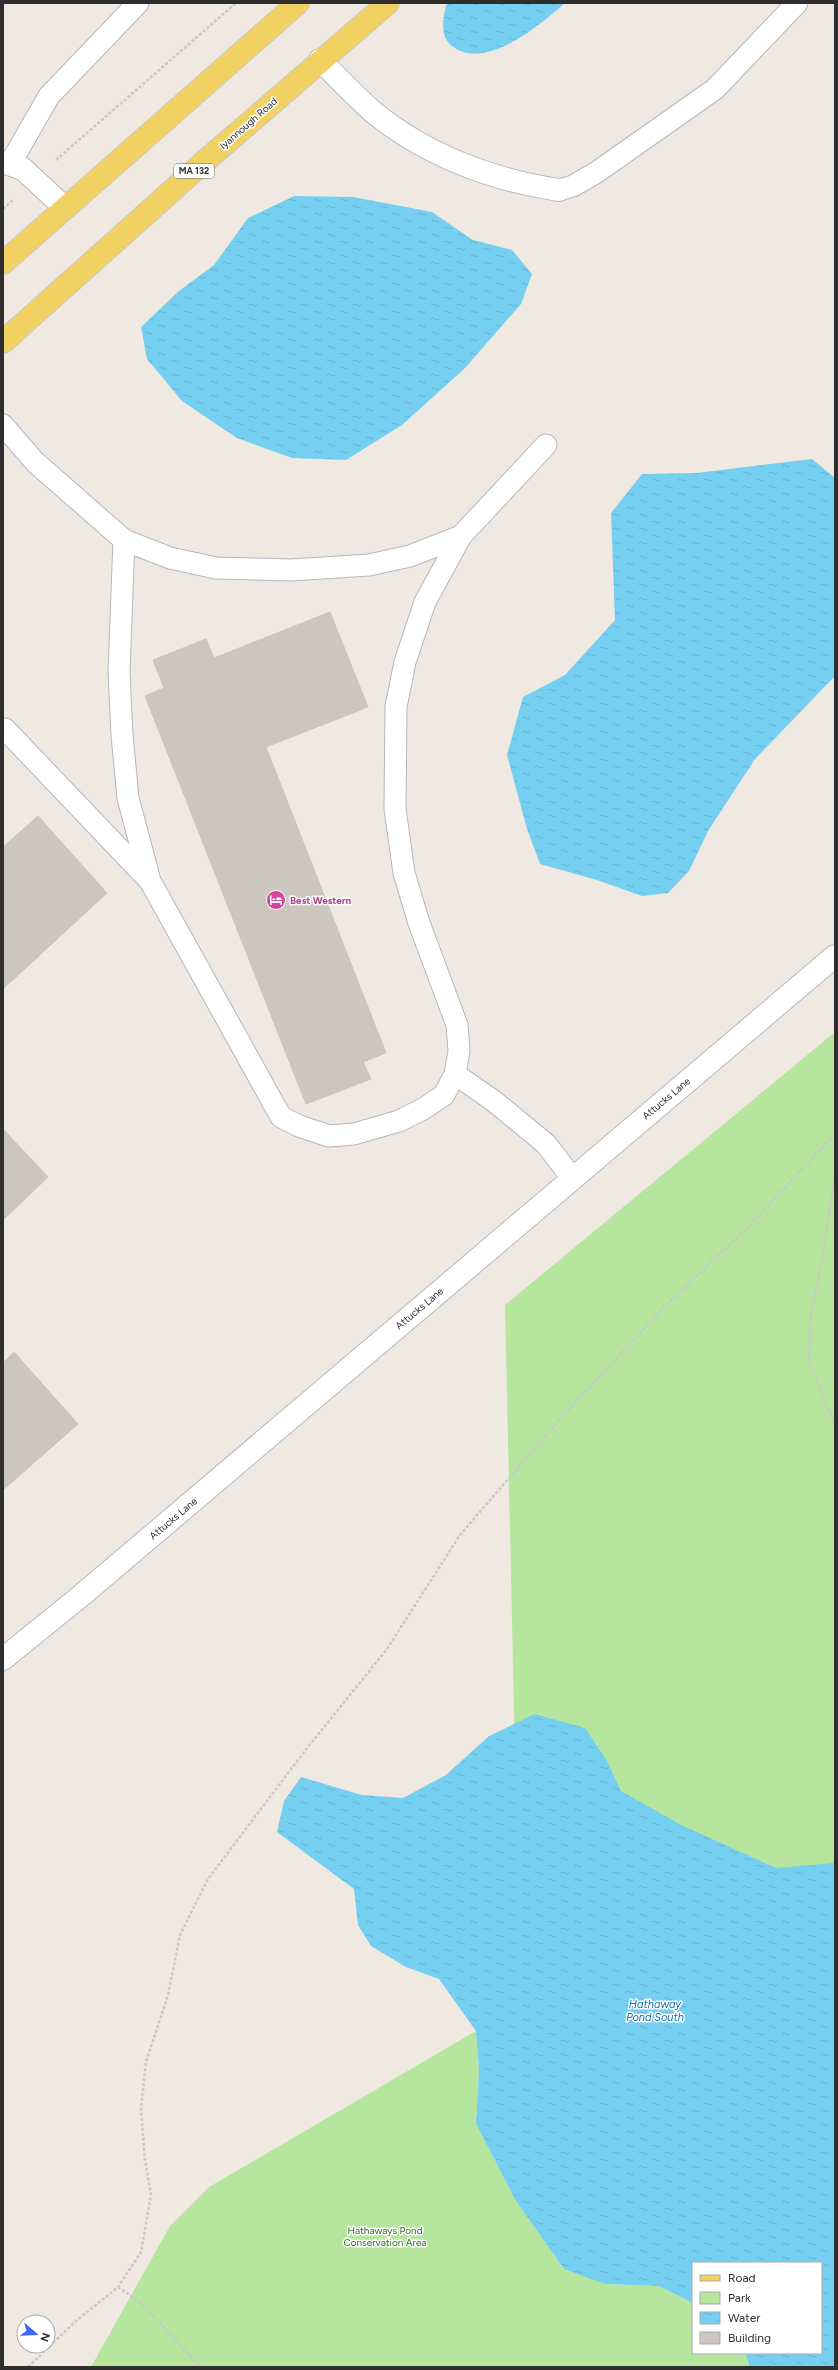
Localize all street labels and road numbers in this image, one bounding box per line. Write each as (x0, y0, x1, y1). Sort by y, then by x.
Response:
street label: Iyannough Road (217, 95, 280, 152)
road number: MA 132 (174, 164, 214, 178)
street label: Attucks Lane (640, 1074, 693, 1122)
street label: Attucks Lane (393, 1284, 446, 1332)
street label: Attucks Lane (147, 1494, 200, 1542)

